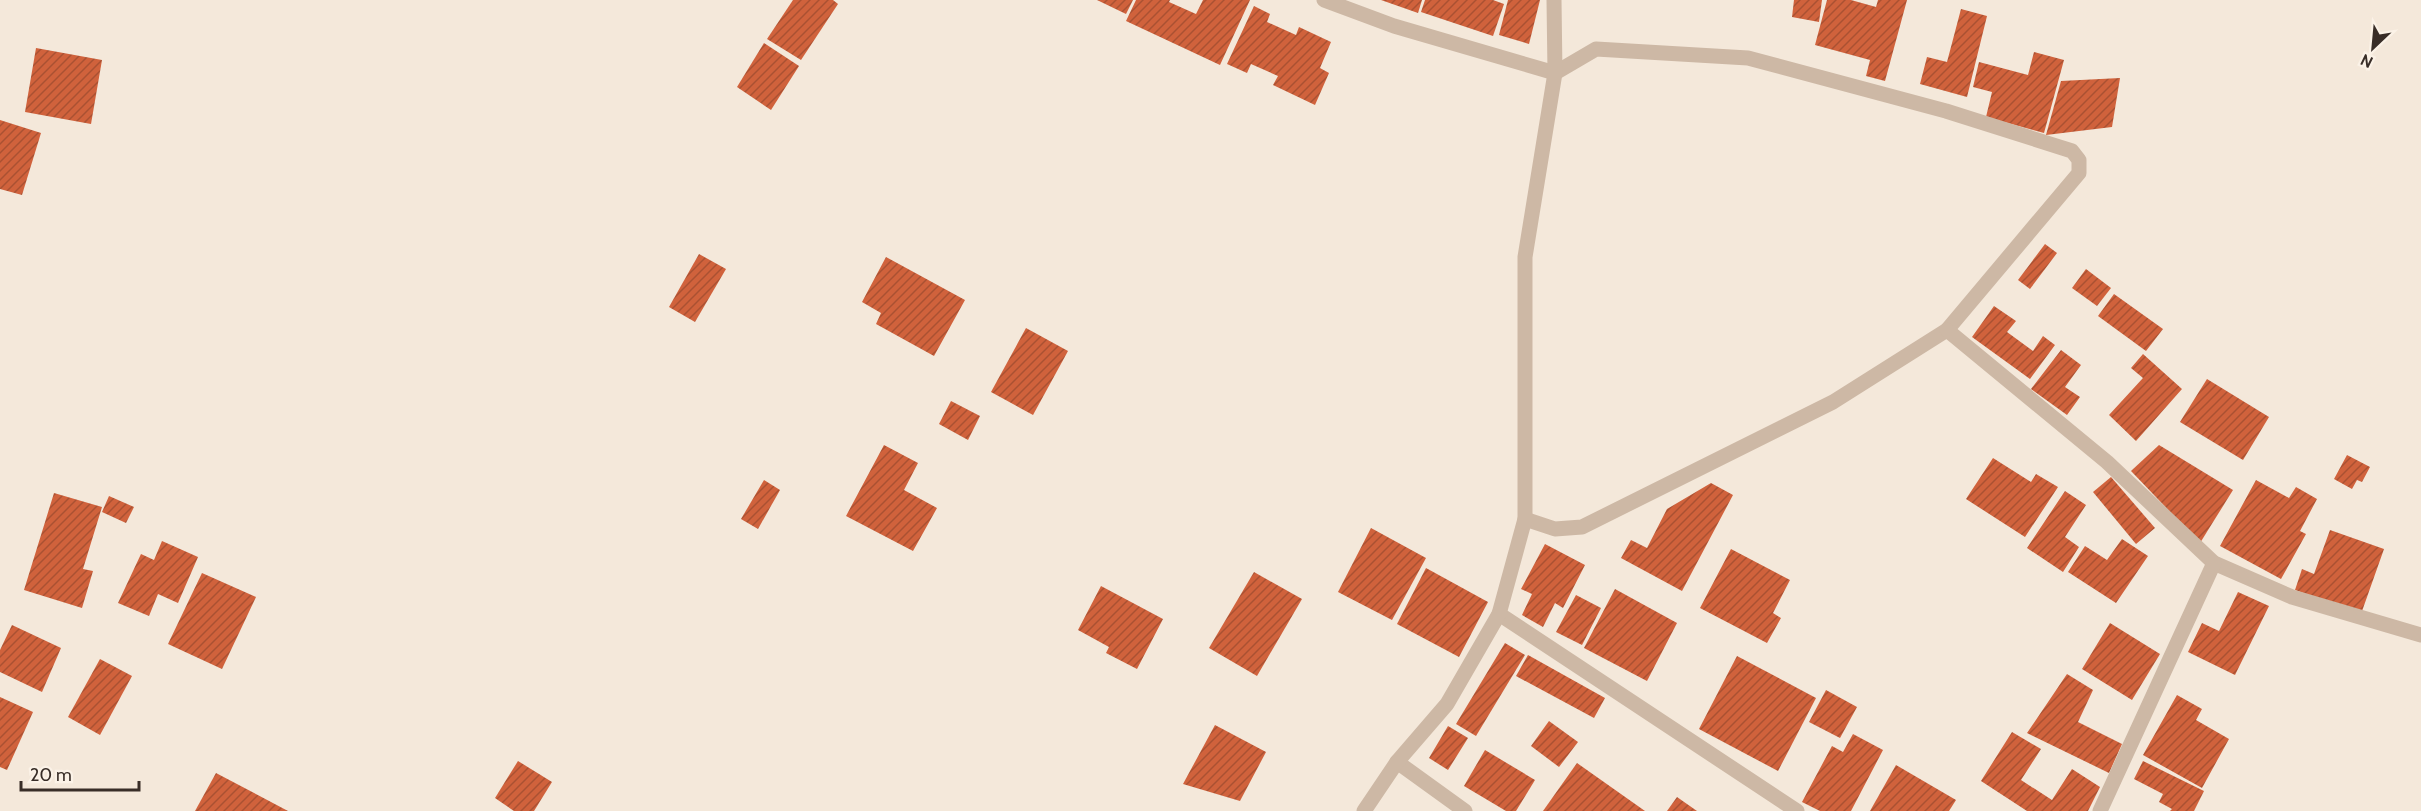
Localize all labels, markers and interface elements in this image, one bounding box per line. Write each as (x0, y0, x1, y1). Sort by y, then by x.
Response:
north arrow (2343, 18, 2403, 78)
text: N (2357, 50, 2376, 72)
scale bar (21, 754, 140, 792)
text: 20 m (30, 764, 72, 786)

